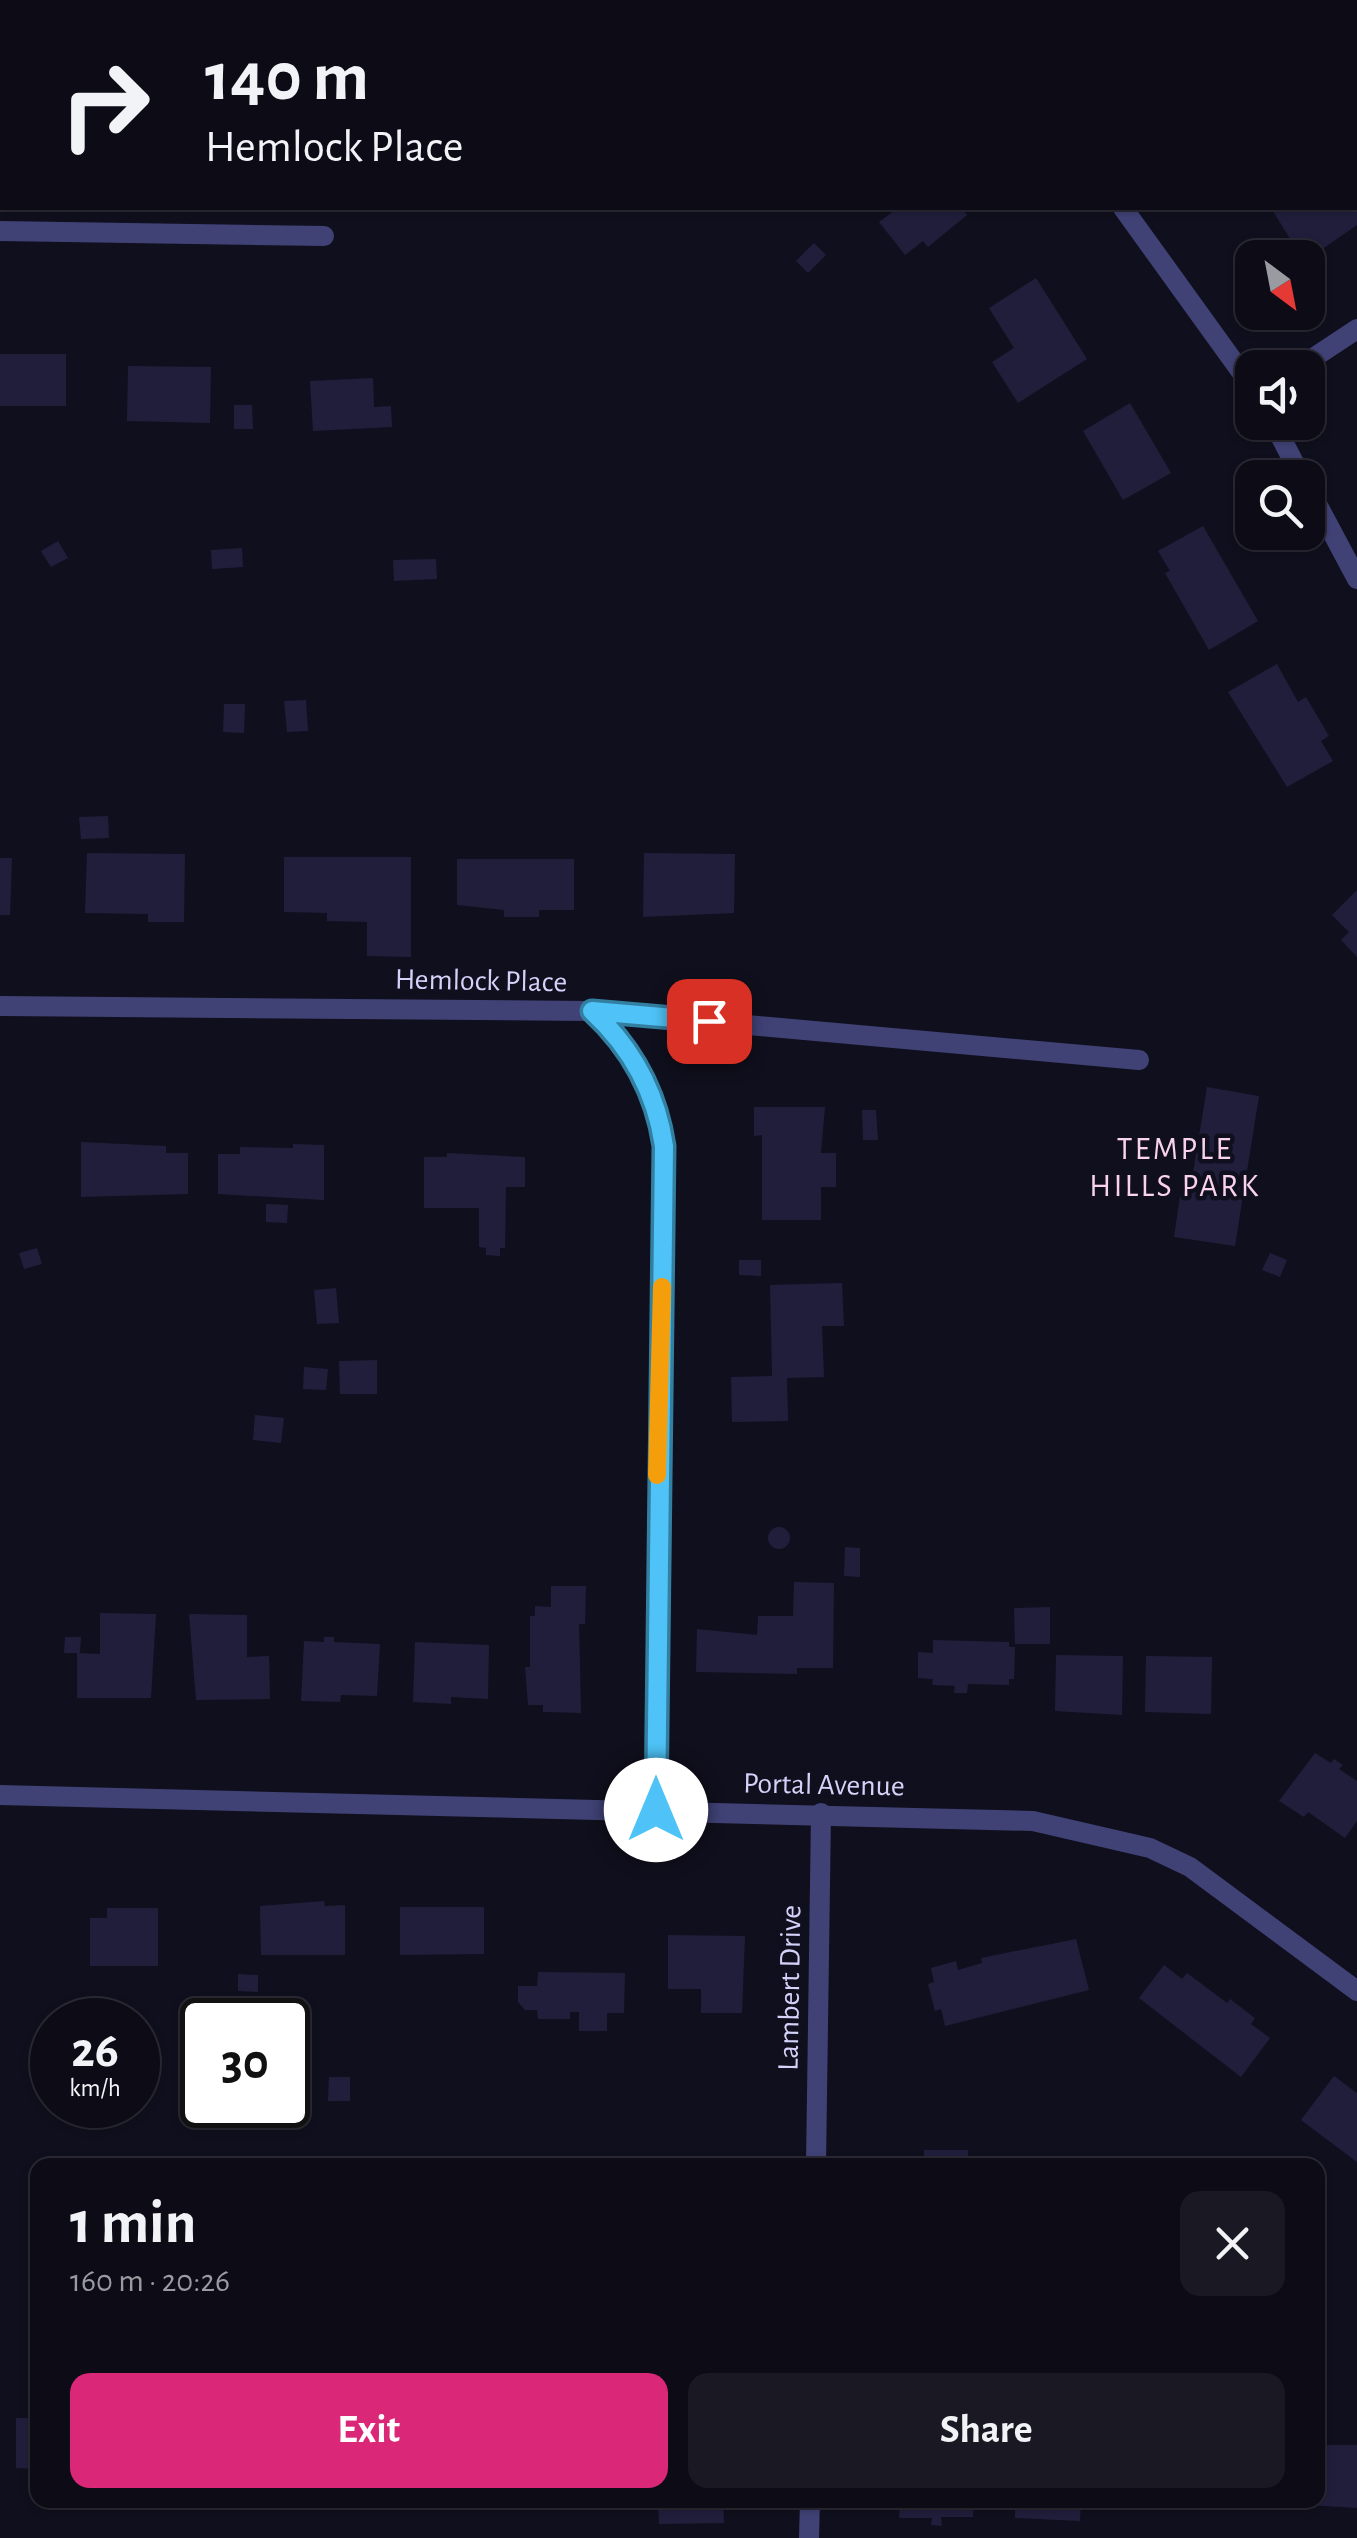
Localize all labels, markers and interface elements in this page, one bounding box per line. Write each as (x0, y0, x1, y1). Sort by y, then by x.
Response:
icon: right (40, 40, 170, 170)
text: 140 m (205, 43, 369, 113)
text: Hemlock Place (205, 125, 463, 170)
north arrow (1235, 240, 1325, 330)
map controls (1235, 240, 1325, 550)
button: sound (1235, 350, 1325, 440)
button: search (1235, 460, 1325, 550)
street label: Hemlock Place (395, 964, 567, 998)
pin (667, 979, 752, 1064)
icon: arrive (682, 994, 737, 1049)
district label: TEMPLE HILLS PARK (1089, 1133, 1261, 1202)
position arrow (604, 1758, 708, 1862)
street label: Portal Avenue (743, 1769, 905, 1801)
street label: Lambert Drive (774, 1905, 806, 2071)
speed limit sign: 30 (180, 1998, 310, 2128)
text: 26 (71, 2026, 119, 2076)
text: km/h (69, 2076, 121, 2101)
button: close (1180, 2191, 1285, 2296)
text: 1 min (70, 2194, 196, 2254)
text: 160 m · 20:26 (70, 2265, 230, 2297)
button: Exit (70, 2373, 668, 2488)
button: Share (688, 2373, 1285, 2488)

